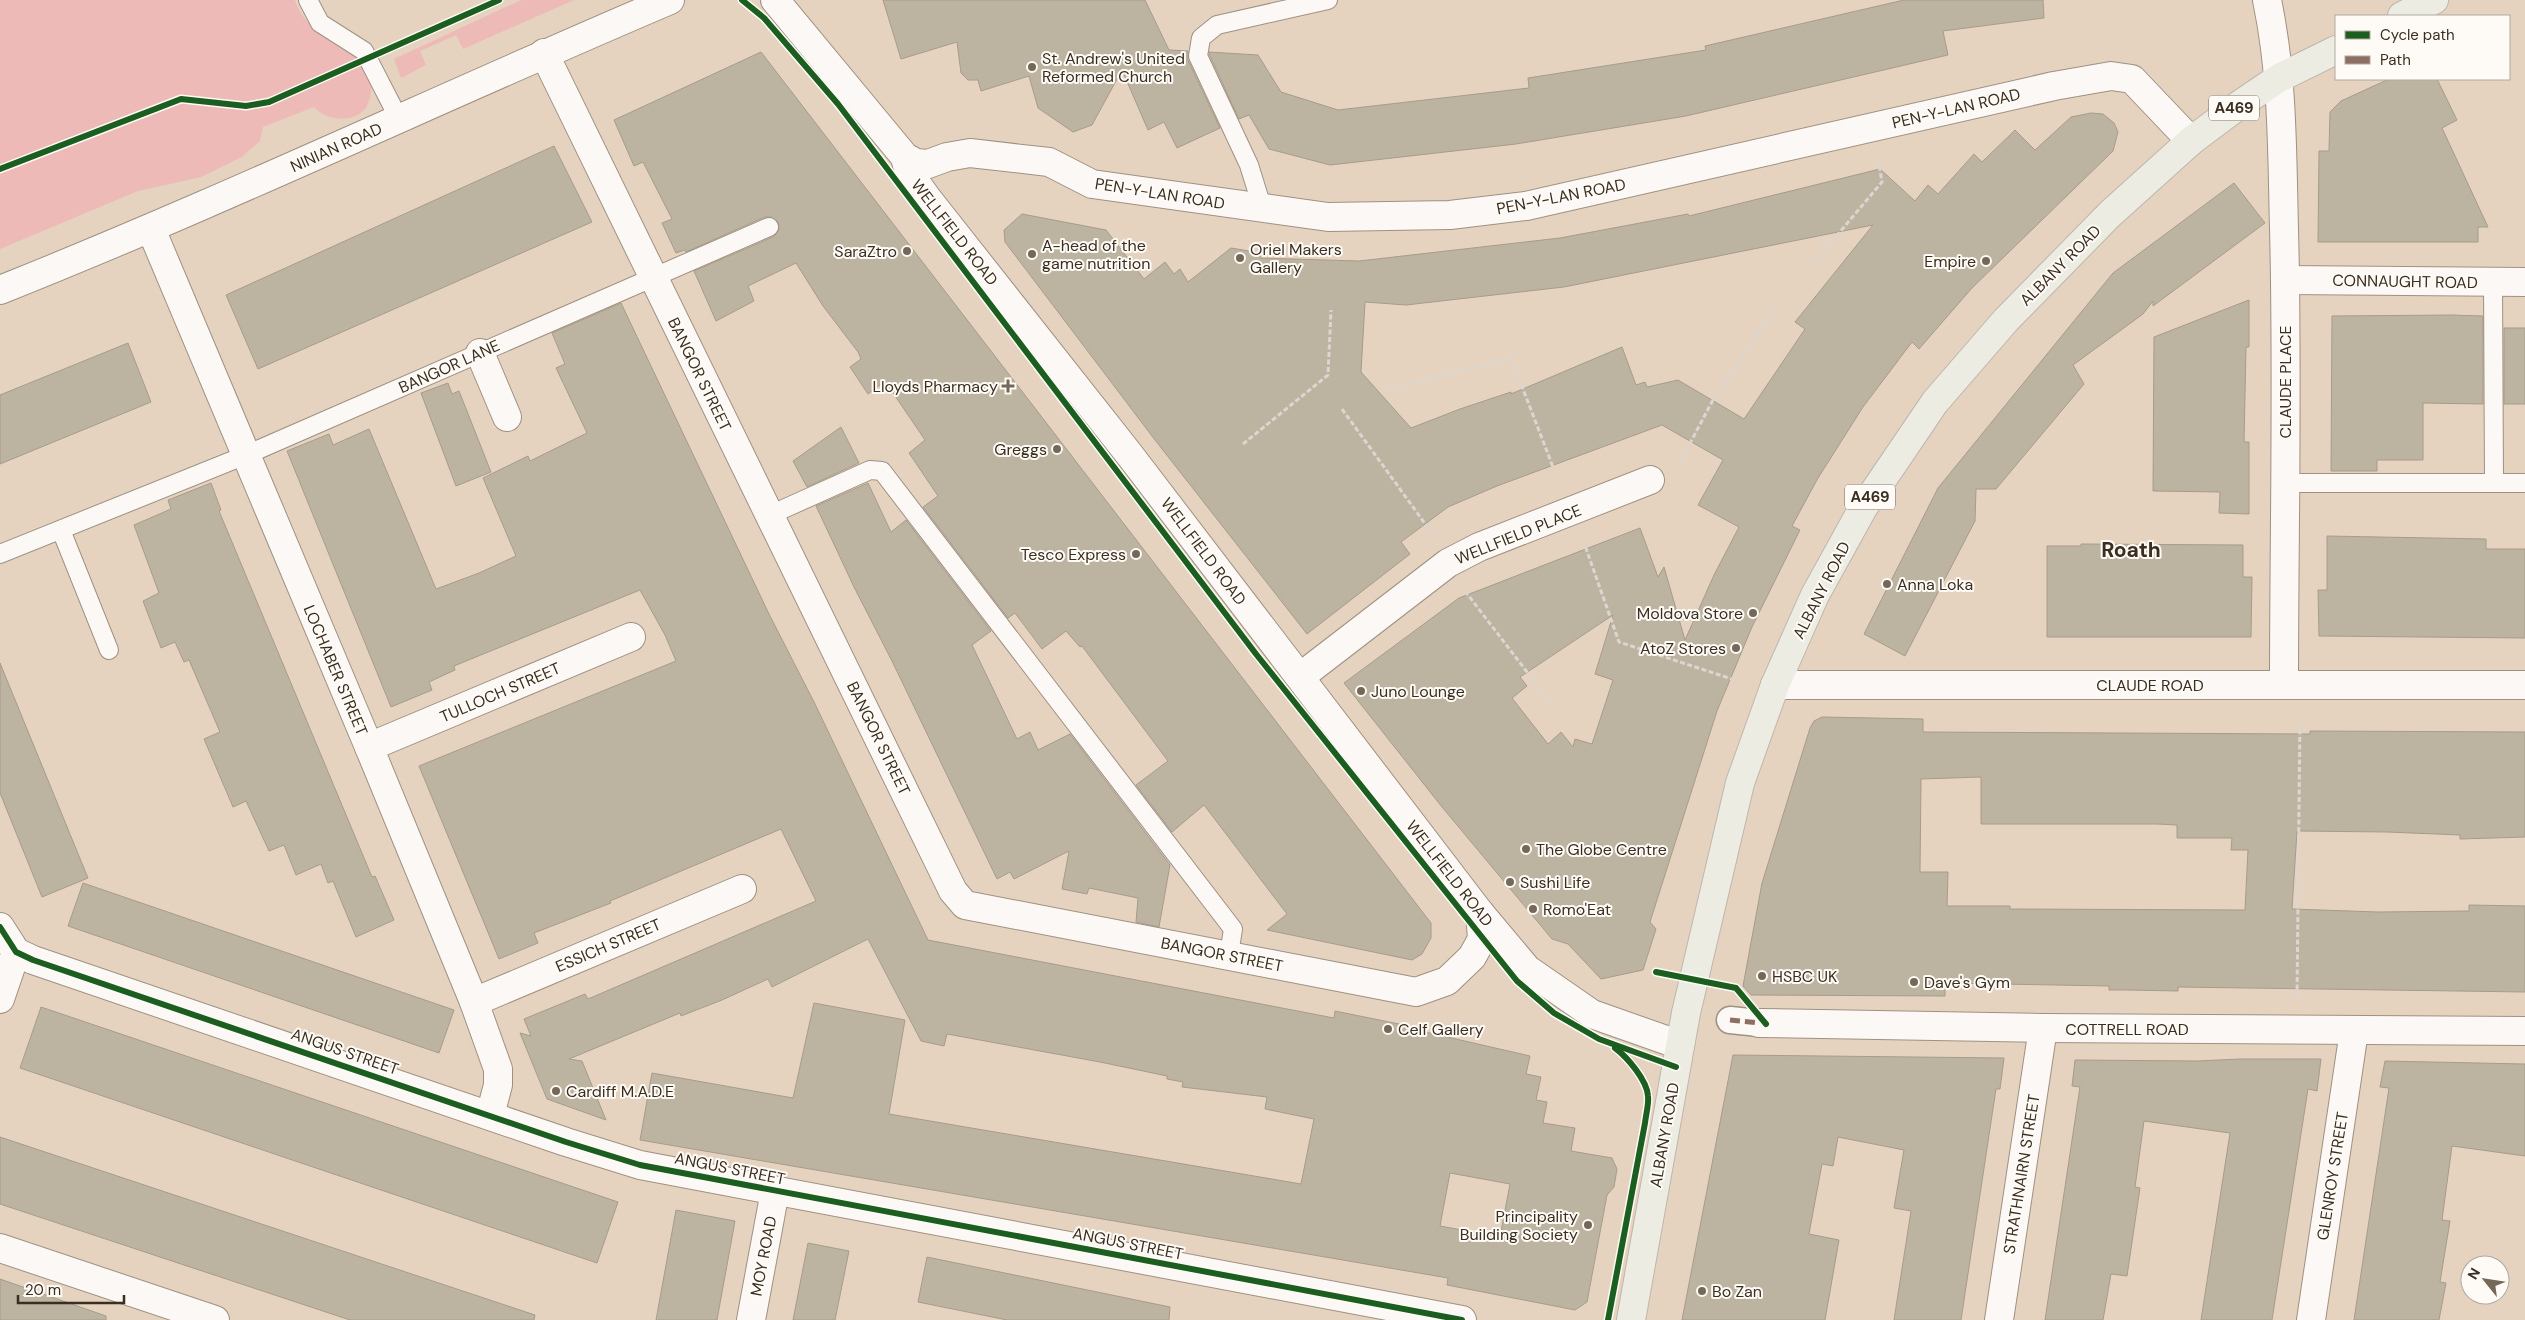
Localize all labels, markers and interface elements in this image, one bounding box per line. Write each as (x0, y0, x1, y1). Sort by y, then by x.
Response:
legend (2335, 15, 2510, 80)
text: Cycle path (2380, 25, 2455, 45)
place label: St. Andrew's United Reformed Church (1042, 48, 1185, 87)
text: Path (2380, 50, 2411, 70)
marker: St. Andrew's United Reformed Church (1026, 61, 1038, 73)
street label: PEN-Y-LAN ROAD (1890, 84, 2022, 133)
road number: A469 (2209, 96, 2259, 120)
street label: NINIAN ROAD (287, 118, 385, 177)
street label: PEN-Y-LAN ROAD (1094, 173, 1226, 214)
street label: PEN-Y-LAN ROAD (1495, 174, 1627, 219)
street label: WELLFIELD ROAD (907, 175, 1003, 290)
street label: ALBANY ROAD (2015, 220, 2105, 310)
place label: A-head of the game nutrition (1042, 235, 1150, 274)
place label: Oriel Makers Gallery (1250, 239, 1342, 278)
place label: SaraZtro (834, 241, 897, 262)
marker: SaraZtro (901, 245, 913, 257)
marker: A-head of the game nutrition (1026, 248, 1038, 260)
place label: Empire (1924, 251, 1976, 272)
marker: Oriel Makers Gallery (1234, 252, 1246, 264)
marker: Empire (1980, 255, 1992, 267)
street label: CONNAUGHT ROAD (2332, 270, 2478, 293)
street label: BANGOR STREET (663, 314, 736, 435)
street label: CLAUDE PLACE (2275, 325, 2296, 439)
street label: BANGOR LANE (395, 335, 503, 398)
place label: Lloyds Pharmacy (873, 376, 998, 397)
marker: Lloyds Pharmacy (1002, 380, 1014, 392)
place label: Greggs (994, 439, 1047, 460)
marker: Greggs (1051, 443, 1063, 455)
road number: A469 (1845, 484, 1895, 510)
street label: WELLFIELD ROAD (1156, 493, 1251, 609)
street label: WELLFIELD PLACE (1452, 500, 1585, 569)
district label: Roath (2101, 536, 2161, 564)
street label: ALBANY ROAD (1788, 538, 1855, 642)
place label: Tesco Express (1021, 544, 1126, 565)
marker: Tesco Express (1130, 548, 1142, 560)
place label: Anna Loka (1897, 574, 1973, 595)
marker: Anna Loka (1881, 578, 1893, 590)
street label: LOCHABER STREET (299, 602, 373, 739)
place label: Moldova Store (1637, 603, 1743, 624)
marker: Moldova Store (1747, 607, 1759, 619)
place label: AtoZ Stores (1640, 638, 1726, 659)
marker: AtoZ Stores (1730, 642, 1742, 654)
street label: TULLOCH STREET (437, 658, 564, 727)
street label: CLAUDE ROAD (2096, 675, 2204, 696)
street label: BANGOR STREET (842, 678, 915, 799)
place label: Juno Lounge (1371, 681, 1465, 702)
marker: Juno Lounge (1355, 685, 1367, 697)
street label: WELLFIELD ROAD (1402, 816, 1498, 931)
place label: The Globe Centre (1536, 839, 1667, 860)
marker: The Globe Centre (1520, 843, 1532, 855)
place label: Sushi Life (1520, 872, 1590, 893)
marker: Sushi Life (1504, 876, 1516, 888)
place label: Romo'Eat (1543, 899, 1611, 920)
marker: Romo'Eat (1527, 903, 1539, 915)
street label: ESSICH STREET (552, 914, 664, 977)
street label: BANGOR STREET (1159, 932, 1285, 977)
place label: HSBC UK (1772, 966, 1837, 987)
marker: HSBC UK (1756, 970, 1768, 982)
place label: Dave's Gym (1924, 972, 2010, 993)
marker: Dave's Gym (1908, 976, 1920, 988)
place label: Celf Gallery (1398, 1019, 1484, 1040)
street label: COTTRELL ROAD (2065, 1019, 2189, 1040)
street label: ANGUS STREET (288, 1023, 401, 1080)
marker: Celf Gallery (1382, 1023, 1394, 1035)
place label: Cardiff M.A.D.E (566, 1081, 674, 1102)
street label: ALBANY ROAD (1645, 1081, 1684, 1189)
marker: Cardiff M.A.D.E (550, 1085, 562, 1097)
street label: STRATHNAIRN STREET (1998, 1093, 2044, 1255)
street label: GLENROY STREET (2312, 1110, 2353, 1242)
street label: ANGUS STREET (673, 1147, 787, 1190)
place label: Principality Building Society (1460, 1206, 1578, 1245)
street label: MOY ROAD (745, 1214, 782, 1298)
marker: Principality Building Society (1582, 1219, 1594, 1231)
street label: ANGUS STREET (1071, 1222, 1185, 1265)
north arrow (2460, 1255, 2510, 1305)
text: N (2463, 1265, 2484, 1282)
scale bar (18, 1272, 124, 1304)
text: 20 m (25, 1280, 61, 1300)
place label: Bo Zan (1712, 1281, 1762, 1302)
marker: Bo Zan (1696, 1285, 1708, 1297)

